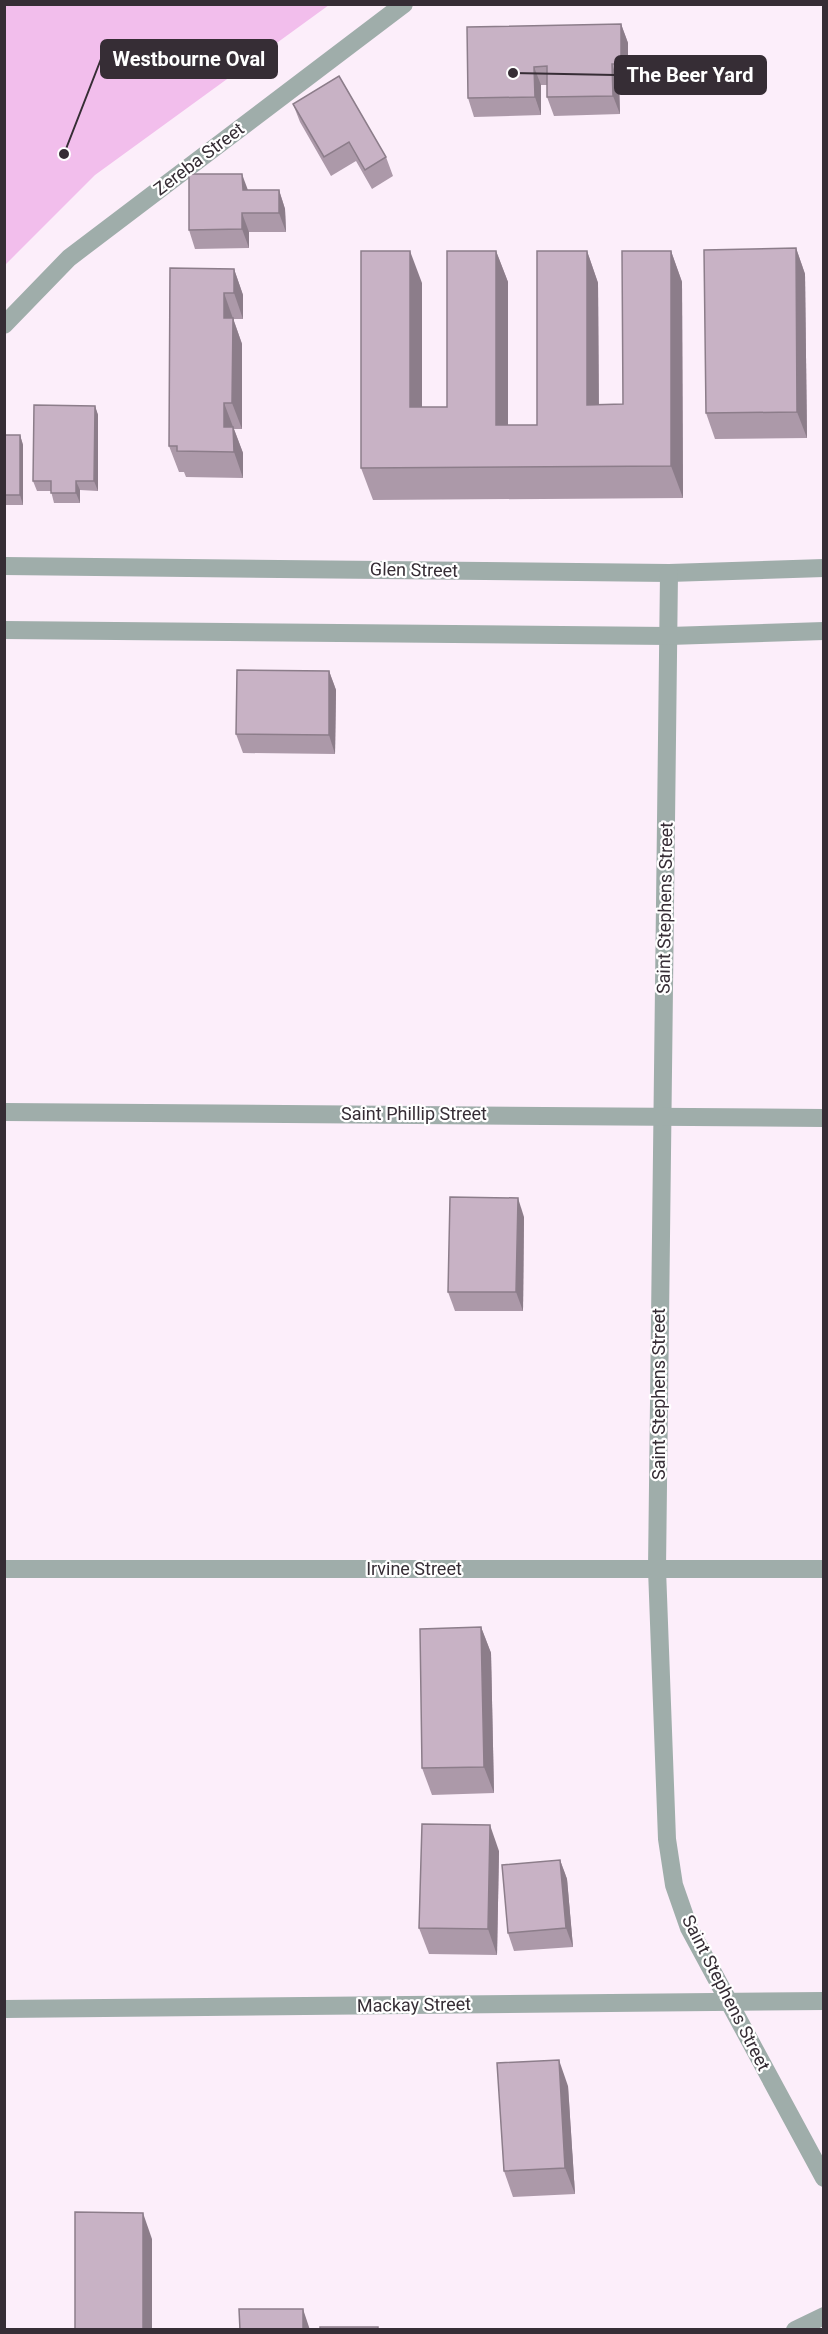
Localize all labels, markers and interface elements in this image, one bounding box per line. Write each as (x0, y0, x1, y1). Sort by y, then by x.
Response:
callout: Westbourne Oval (101, 40, 277, 78)
text: Westbourne Oval (113, 47, 265, 71)
callout: The Beer Yard (615, 56, 766, 94)
text: The Beer Yard (627, 63, 753, 87)
street label: Zereba Street (149, 118, 248, 199)
street label: Glen Street (370, 558, 458, 581)
street label: Saint Stephens Street (653, 822, 677, 994)
street label: Saint Phillip Street (341, 1103, 487, 1124)
street label: Saint Stephens Street (648, 1308, 669, 1480)
street label: Irvine Street (366, 1558, 462, 1579)
street label: Saint Stephens Street (678, 1911, 775, 2074)
street label: Mackay Street (357, 1993, 471, 2016)

